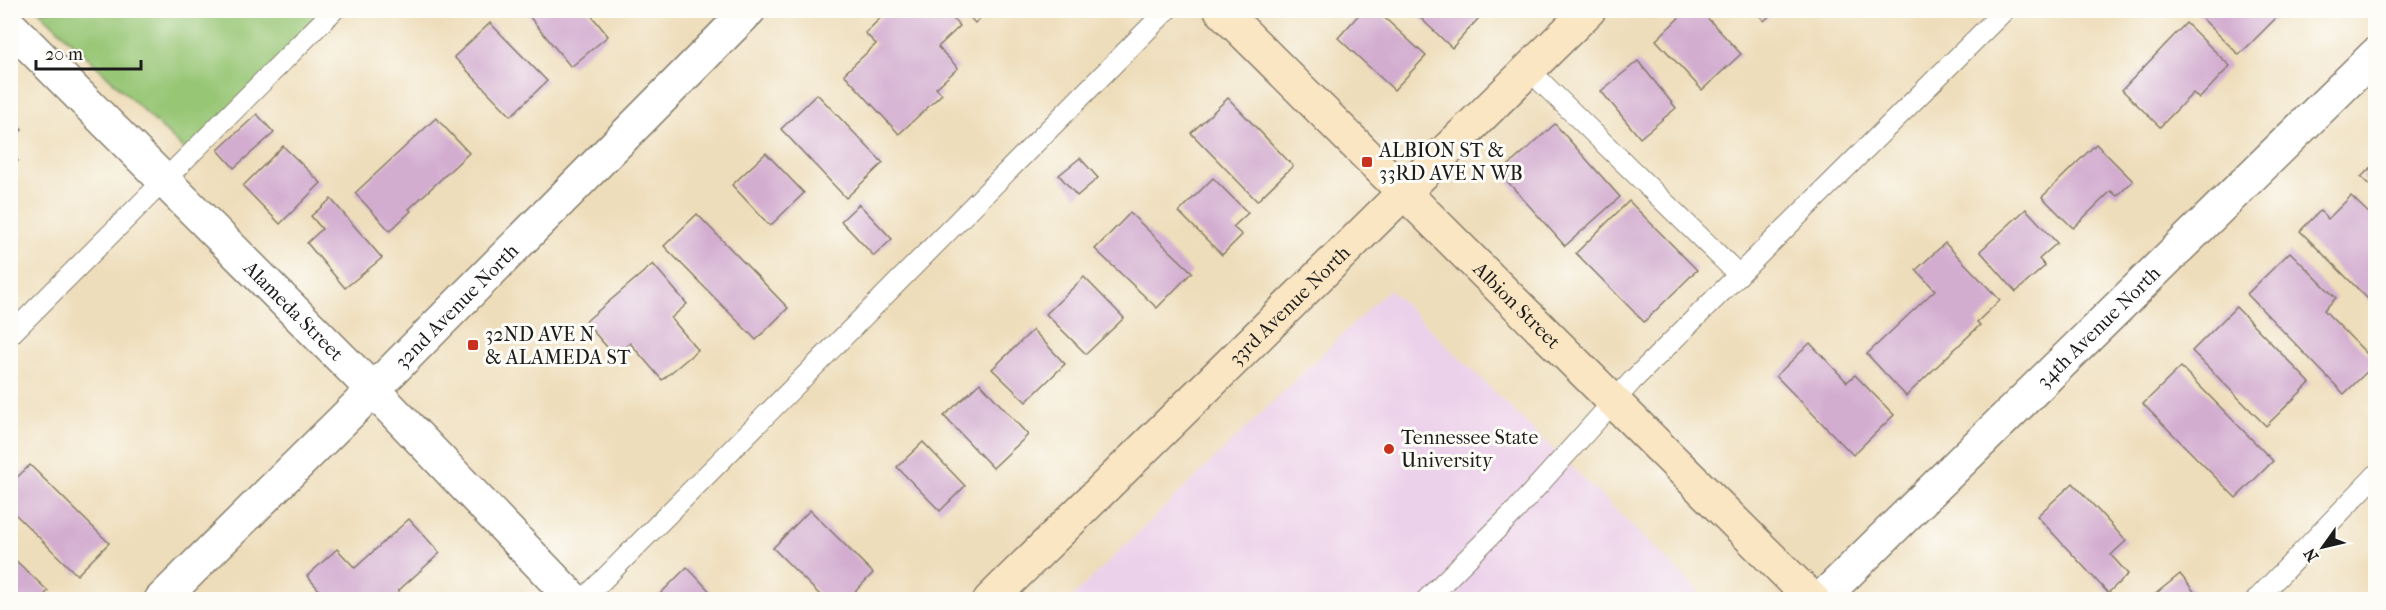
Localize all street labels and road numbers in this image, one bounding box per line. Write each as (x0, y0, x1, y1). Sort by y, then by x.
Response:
street label: 32nd Avenue North (390, 238, 523, 373)
street label: 33rd Avenue North (1224, 240, 1355, 370)
street label: Alameda Street (239, 255, 348, 365)
street label: Albion Street (1468, 256, 1565, 353)
street label: 34th Avenue North (2032, 261, 2165, 392)

